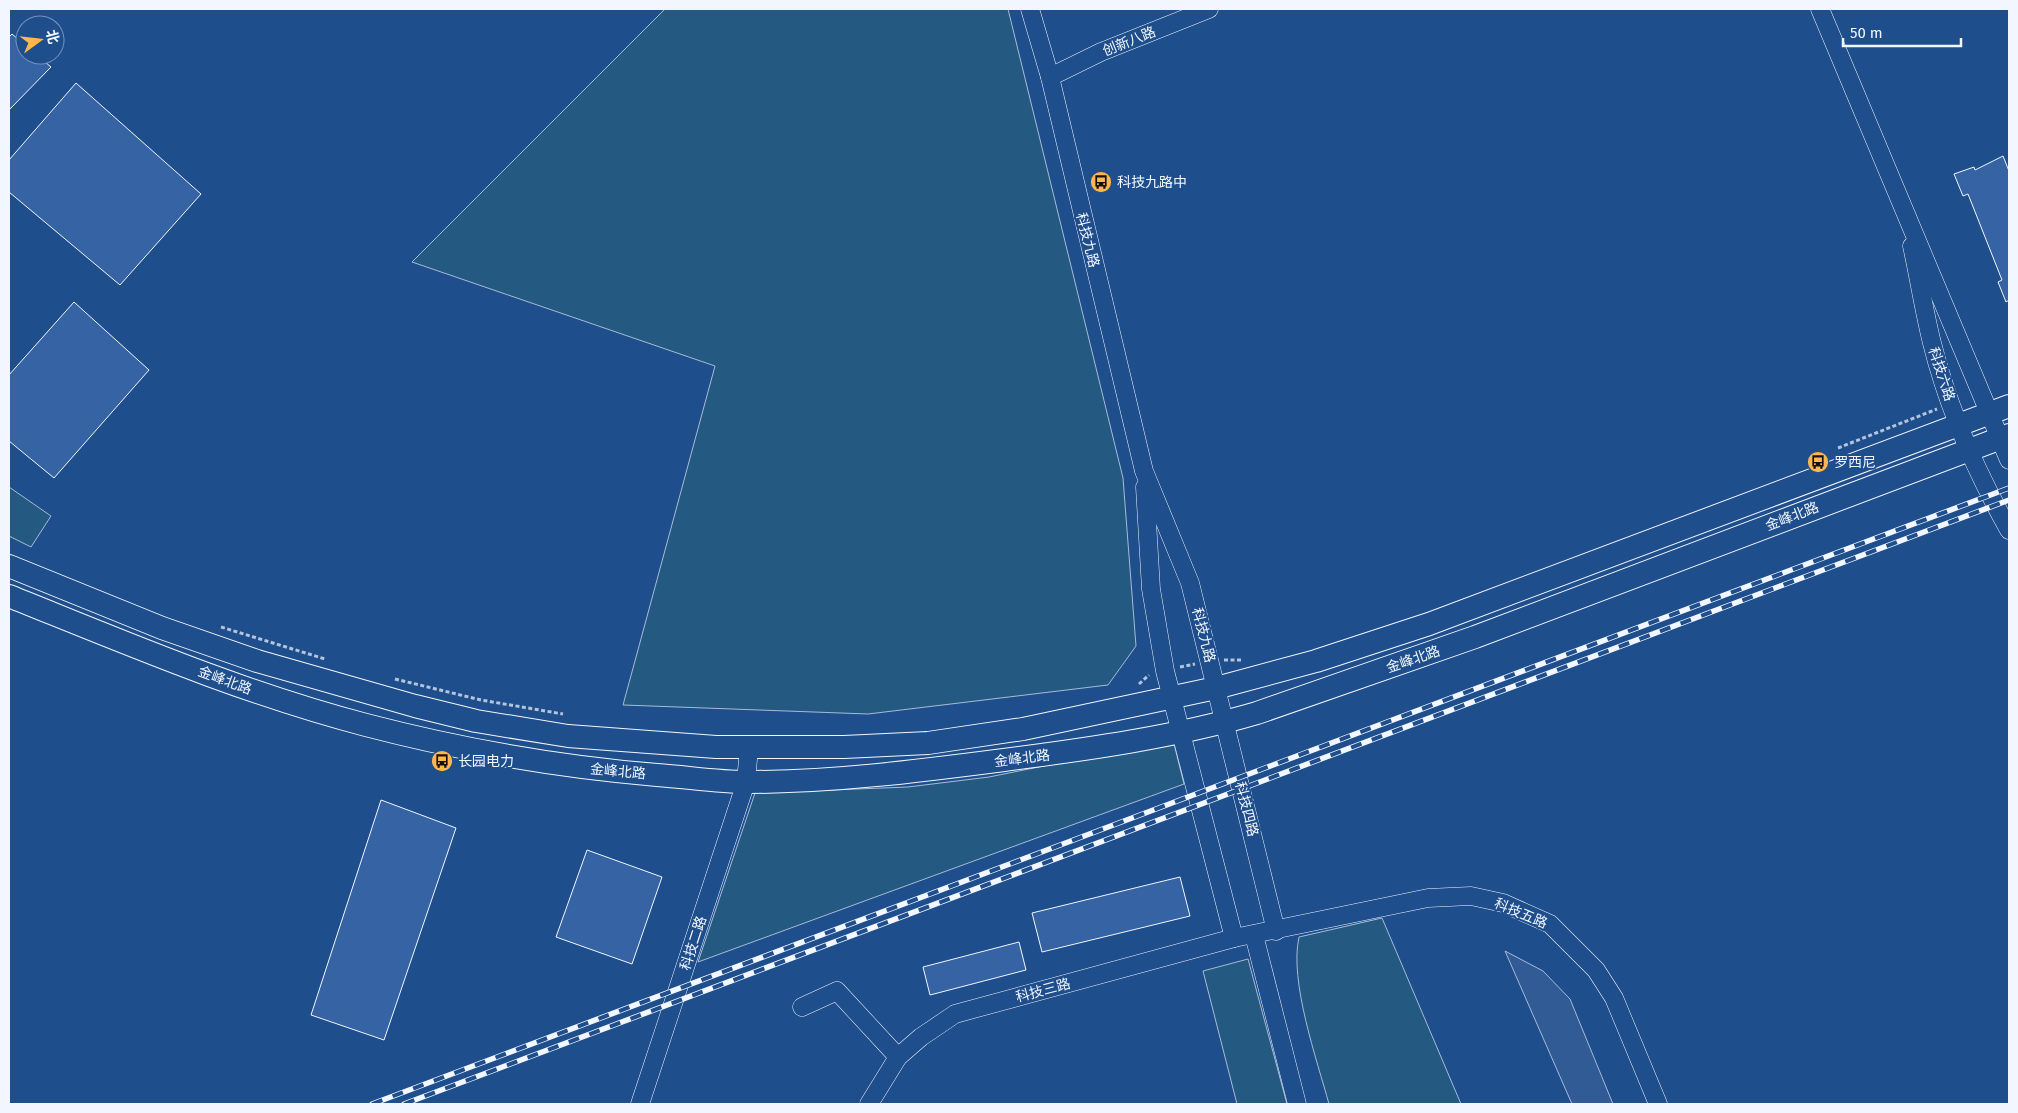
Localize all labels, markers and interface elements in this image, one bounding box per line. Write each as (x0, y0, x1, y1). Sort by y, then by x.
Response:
north arrow (15, 15, 65, 65)
scale bar (1843, 15, 1960, 47)
street label: 创新八路 (1100, 23, 1158, 60)
text: 50 m (1850, 24, 1883, 42)
text: 北 (42, 28, 62, 46)
bus stop icon: 科技九路中 (1089, 170, 1113, 194)
place label: 科技九路中 (1117, 174, 1187, 191)
street label: 科技九路 (1072, 211, 1103, 269)
street label: 科技六路 (1925, 345, 1958, 403)
bus stop icon: 罗西尼 (1806, 450, 1830, 474)
place label: 罗西尼 (1834, 454, 1876, 471)
street label: 金峰北路 (1763, 498, 1821, 534)
street label: 科技九路 (1188, 606, 1219, 664)
street label: 金峰北路 (1384, 642, 1442, 677)
street label: 金峰北路 (196, 663, 254, 698)
street label: 金峰北路 (993, 747, 1051, 770)
bus stop icon: 长园电力 (430, 749, 454, 773)
place label: 长园电力 (458, 753, 514, 770)
street label: 金峰北路 (589, 761, 647, 782)
street label: 科技四路 (1231, 780, 1262, 838)
street label: 科技五路 (1492, 895, 1550, 932)
street label: 科技二路 (677, 914, 710, 972)
street label: 科技三路 (1014, 975, 1072, 1006)

